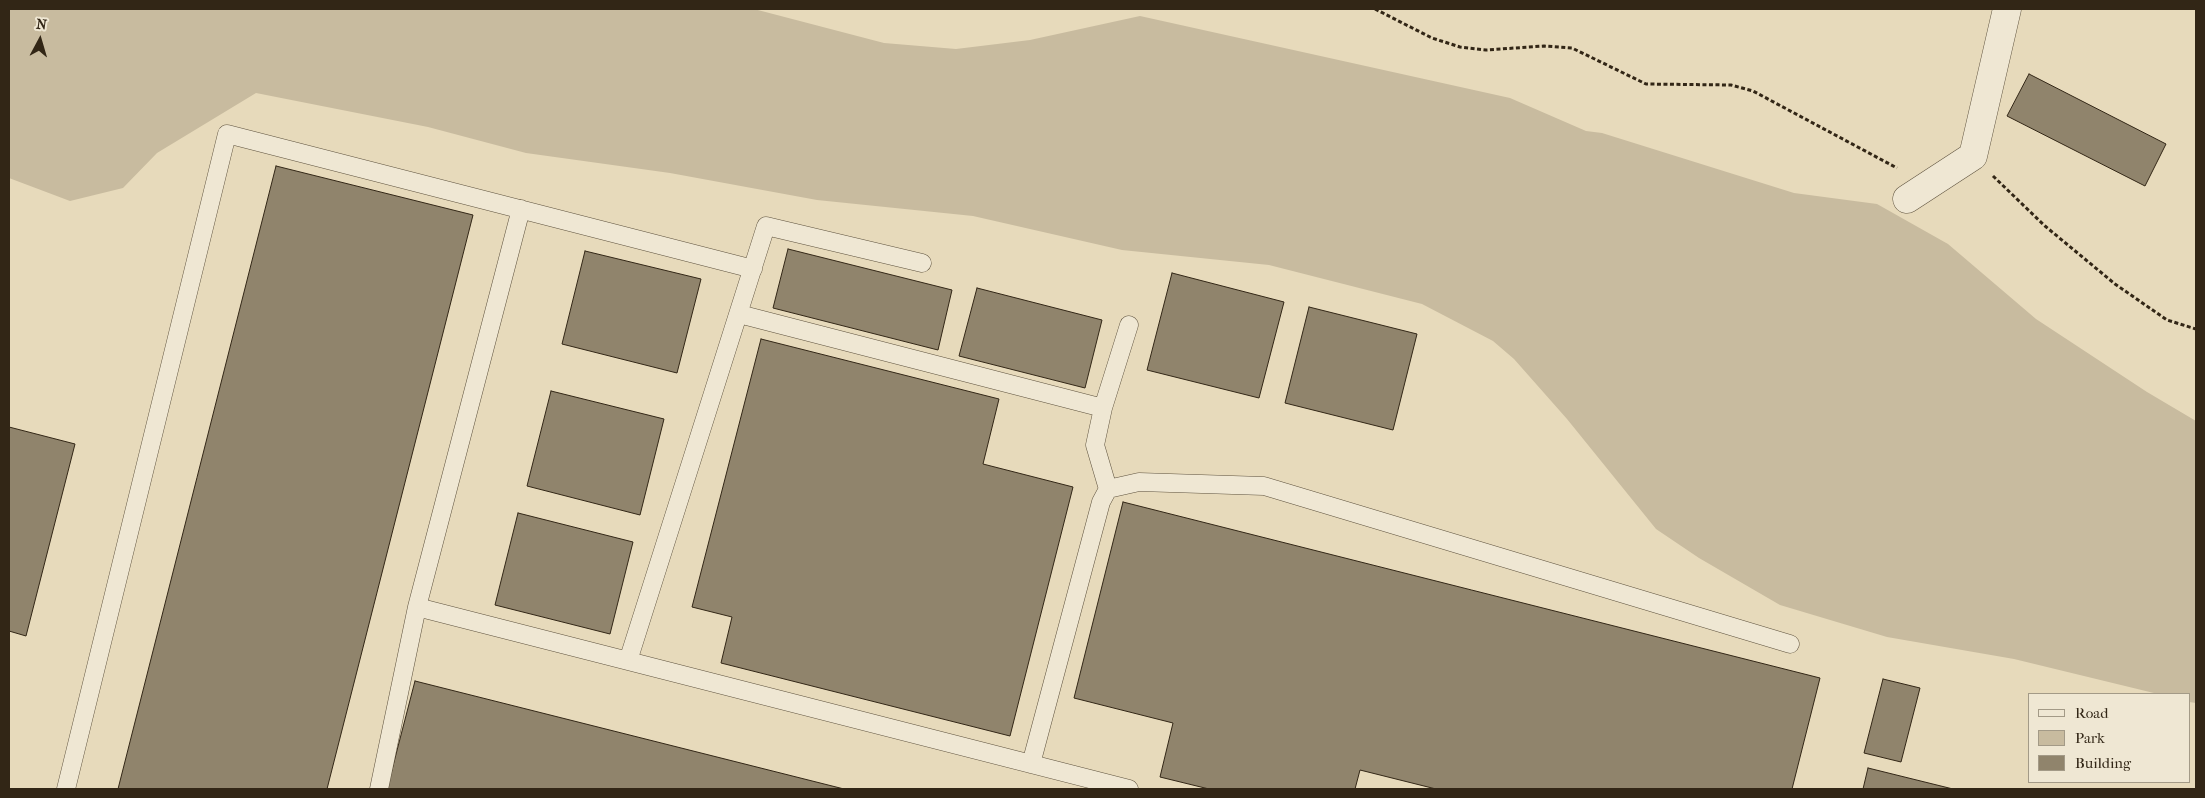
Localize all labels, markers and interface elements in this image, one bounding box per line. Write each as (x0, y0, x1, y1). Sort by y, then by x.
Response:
north arrow (15, 15, 65, 65)
text: N (35, 16, 48, 34)
legend (2028, 693, 2190, 783)
text: Road (2075, 704, 2108, 722)
text: Park (2075, 729, 2105, 747)
text: Building (2075, 754, 2131, 772)

